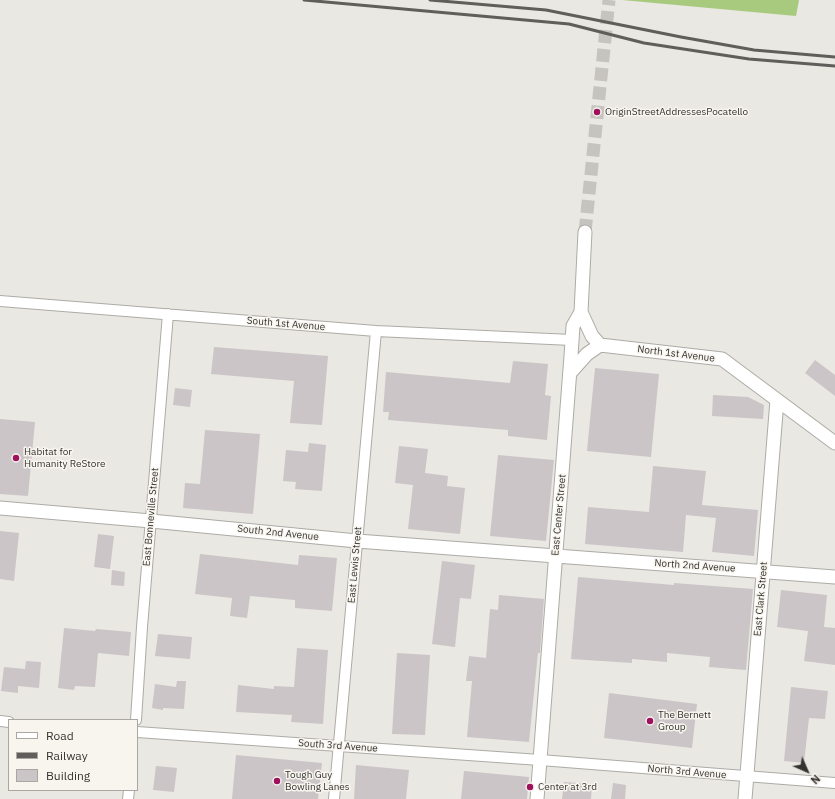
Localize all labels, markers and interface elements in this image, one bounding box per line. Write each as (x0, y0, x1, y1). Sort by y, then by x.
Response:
place label: OriginStreetAddressesPocatello (605, 106, 748, 118)
marker: OriginStreetAddressesPocatello (592, 107, 602, 117)
street label: South 1st Avenue (246, 315, 326, 333)
street label: North 1st Avenue (637, 343, 715, 365)
place label: Habitat for Humanity ReStore (24, 446, 105, 470)
marker: Habitat for Humanity ReStore (11, 453, 21, 463)
street label: East Bonneville Street (141, 467, 161, 567)
street label: East Center Street (549, 474, 569, 556)
street label: South 2nd Avenue (237, 523, 319, 543)
street label: East Lewis Street (346, 526, 364, 604)
street label: North 2nd Avenue (654, 557, 736, 575)
street label: East Clark Street (752, 561, 770, 637)
place label: The Bernett Group (658, 709, 711, 732)
marker: The Bernett Group (645, 716, 655, 726)
legend (8, 719, 138, 791)
text: Road (46, 728, 74, 743)
street label: South 3rd Avenue (298, 737, 378, 755)
text: Railway (46, 748, 88, 763)
north arrow (787, 751, 827, 791)
street label: North 3rd Avenue (647, 763, 727, 781)
text: Building (46, 768, 90, 783)
place label: Tough Guy Bowling Lanes (285, 769, 350, 792)
text: N (808, 772, 823, 787)
marker: Tough Guy Bowling Lanes (272, 776, 282, 786)
place label: Center at 3rd (538, 781, 597, 793)
marker: Center at 3rd (525, 782, 535, 792)

